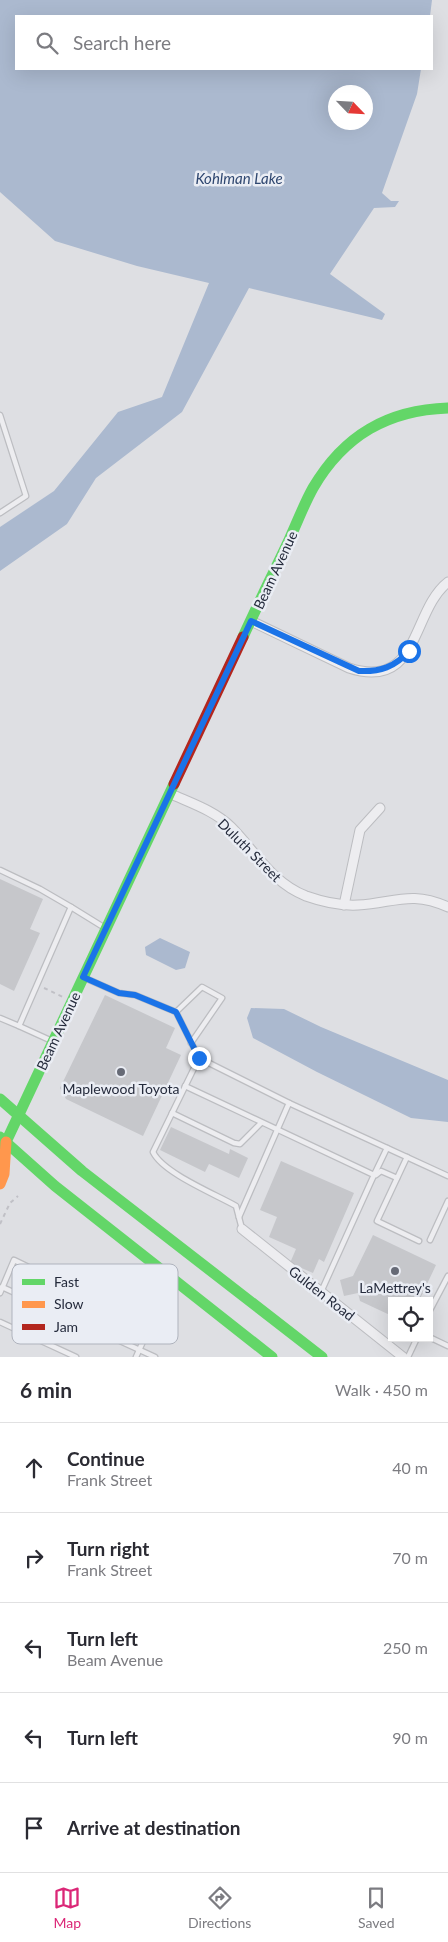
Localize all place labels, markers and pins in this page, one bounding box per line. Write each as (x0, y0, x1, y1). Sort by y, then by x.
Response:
marker: Maplewood Toyota (115, 1066, 127, 1078)
place label: Maplewood Toyota (62, 1080, 180, 1097)
marker: LaMettrey's (389, 1265, 401, 1277)
place label: LaMettrey's (359, 1279, 431, 1296)

